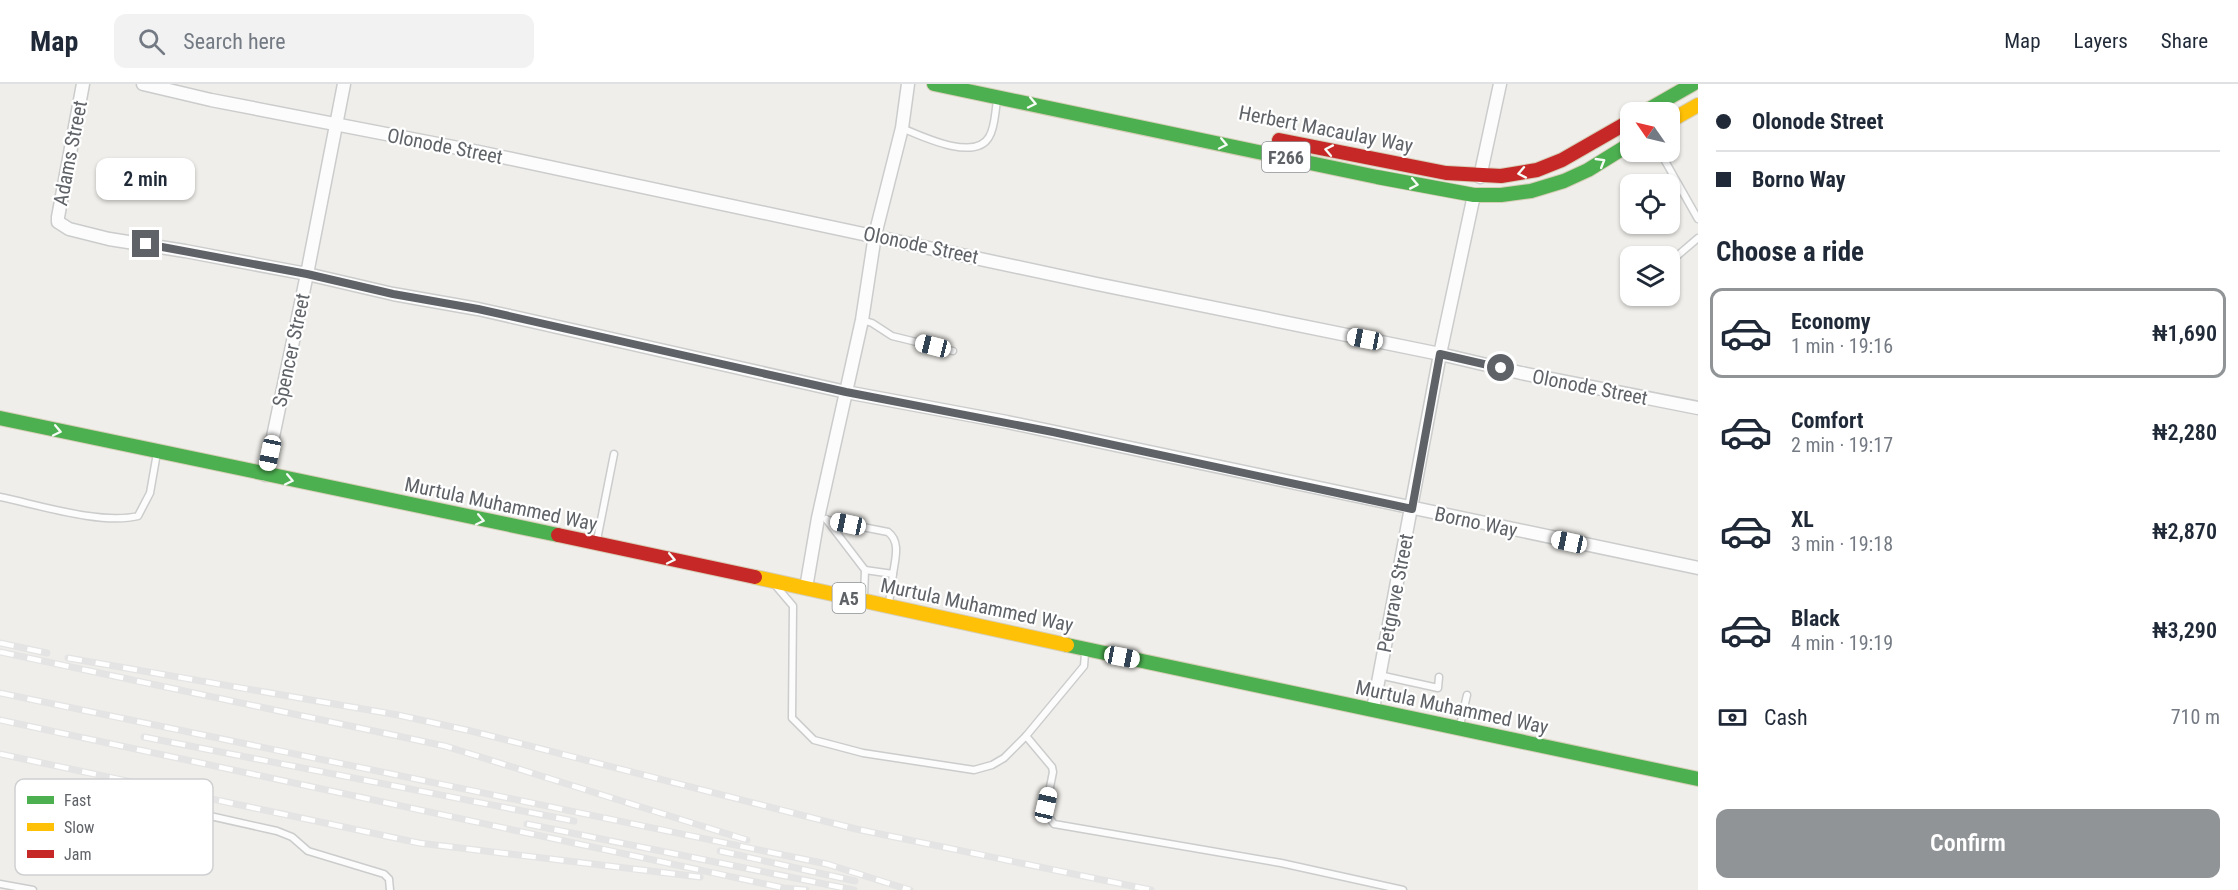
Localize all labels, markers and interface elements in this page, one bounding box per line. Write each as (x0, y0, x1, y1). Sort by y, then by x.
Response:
search box (114, 14, 534, 68)
text: Map (30, 25, 78, 58)
icon: search (135, 25, 168, 58)
text: Search here (183, 29, 286, 54)
text: Map (2004, 29, 2041, 53)
text: Layers (2074, 29, 2128, 53)
text: Share (2161, 29, 2208, 53)
one-way arrow (1027, 96, 1037, 109)
street label: Adams Street (48, 98, 92, 208)
street label: Herbert Macaulay Way (1237, 100, 1415, 158)
north arrow (1620, 102, 1680, 162)
map controls (1620, 102, 1680, 306)
text: Olonode Street (1752, 109, 1884, 134)
street label: Olonode Street (385, 123, 505, 169)
one-way arrow (1218, 137, 1228, 150)
road number: F266 (1262, 142, 1310, 172)
one-way arrow (1325, 144, 1335, 157)
callout: 2 min (96, 157, 195, 199)
one-way arrow (1595, 157, 1605, 169)
one-way arrow (1517, 166, 1527, 179)
text: 2 min (123, 167, 168, 191)
text: Borno Way (1752, 167, 1846, 192)
button: locate (1620, 174, 1680, 234)
one-way arrow (1409, 177, 1419, 190)
street label: Olonode Street (861, 221, 981, 269)
route end (132, 230, 159, 257)
text: Choose a ride (1716, 236, 1864, 268)
button: layers (1620, 246, 1680, 306)
street label: Spencer Street (267, 291, 315, 409)
icon: car (1719, 306, 1773, 360)
text: Economy (1791, 309, 1871, 334)
text: ₦1,690 (2152, 321, 2217, 346)
car (1346, 327, 1384, 351)
car (913, 333, 953, 359)
text: 1 min · 19:16 (1791, 334, 1893, 358)
route start (1487, 354, 1514, 381)
street label: Olonode Street (1530, 364, 1650, 410)
icon: car (1719, 405, 1773, 459)
text: Comfort (1791, 408, 1864, 433)
text: ₦2,280 (2152, 420, 2217, 445)
one-way arrow (52, 423, 62, 436)
text: 2 min · 19:17 (1791, 433, 1893, 457)
car (257, 434, 283, 472)
street label: Murtula Muhammed Way (402, 472, 600, 536)
one-way arrow (284, 473, 294, 486)
street label: Borno Way (1432, 502, 1520, 542)
icon: car (1719, 504, 1773, 558)
text: XL (1791, 507, 1814, 532)
car (829, 511, 867, 537)
one-way arrow (474, 513, 484, 526)
text: ₦2,870 (2152, 519, 2217, 544)
car (1550, 529, 1588, 555)
street label: Petgrave Street (1372, 531, 1418, 654)
text: 3 min · 19:18 (1791, 532, 1893, 556)
one-way arrow (666, 552, 676, 565)
street label: Murtula Muhammed Way (878, 573, 1076, 637)
road number: A5 (832, 583, 866, 613)
icon: car (1719, 603, 1773, 657)
text: Black (1791, 606, 1840, 631)
text: ₦3,290 (2152, 618, 2217, 643)
text: 4 min · 19:19 (1791, 631, 1893, 655)
car (1103, 645, 1141, 669)
street label: Murtula Muhammed Way (1353, 675, 1551, 739)
icon: cash (1716, 701, 1749, 734)
text: Cash (1764, 705, 1808, 730)
text: 710 m (2171, 705, 2220, 729)
legend (15, 779, 213, 875)
car (1033, 785, 1059, 825)
text: Fast (64, 791, 91, 810)
button: Confirm (1716, 809, 2220, 878)
text: Slow (64, 818, 94, 837)
text: Jam (64, 845, 91, 864)

